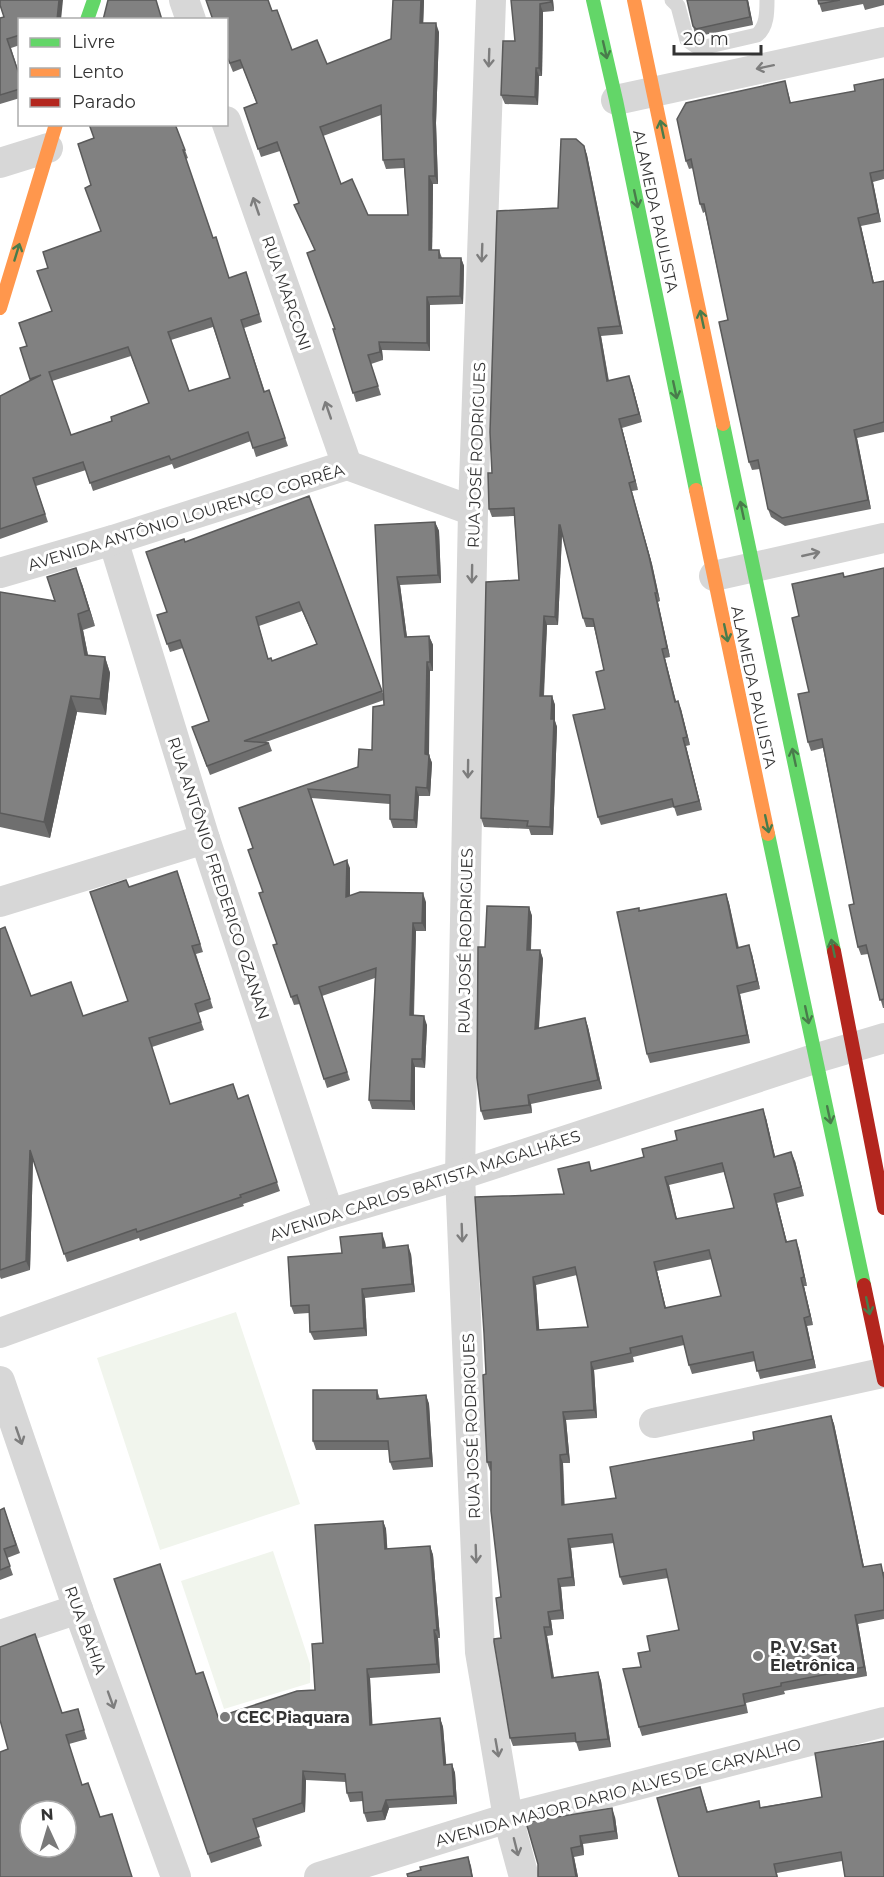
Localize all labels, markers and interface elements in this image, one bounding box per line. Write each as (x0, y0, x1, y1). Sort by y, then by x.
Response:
legend (18, 18, 228, 126)
scale bar (674, 18, 761, 56)
text: 20 m (683, 28, 729, 50)
text: Livre (72, 31, 115, 53)
one-way arrow (599, 40, 611, 59)
one-way arrow (483, 48, 495, 68)
text: Lento (72, 61, 124, 83)
one-way arrow (756, 62, 775, 73)
text: Parado (72, 91, 136, 113)
one-way arrow (656, 119, 667, 139)
street label: ALAMEDA PAULISTA (629, 128, 682, 295)
one-way arrow (631, 189, 643, 208)
one-way arrow (250, 197, 261, 216)
street label: RUA MARCONI (258, 233, 315, 353)
one-way arrow (12, 243, 23, 262)
one-way arrow (477, 243, 488, 263)
one-way arrow (696, 310, 707, 330)
street label: RUA JOSÉ RODRIGUES (464, 362, 489, 548)
one-way arrow (670, 380, 682, 399)
one-way arrow (321, 401, 332, 420)
street label: AVENIDA ANTÔNIO LOURENÇO CORRÊA (26, 460, 347, 575)
one-way arrow (736, 501, 748, 520)
one-way arrow (802, 548, 821, 560)
one-way arrow (466, 564, 478, 584)
street label: ALAMEDA PAULISTA (727, 604, 780, 771)
one-way arrow (721, 623, 732, 643)
street label: RUA ANTÔNIO FREDERICO OZANAN (164, 735, 273, 1022)
one-way arrow (788, 747, 799, 767)
one-way arrow (463, 759, 474, 779)
one-way arrow (761, 814, 773, 833)
street label: RUA JOSÉ RODRIGUES (454, 848, 477, 1034)
one-way arrow (827, 938, 838, 958)
one-way arrow (802, 1005, 814, 1024)
one-way arrow (823, 1105, 835, 1124)
street label: AVENIDA CARLOS BATISTA MAGALHÃES (267, 1126, 583, 1245)
one-way arrow (457, 1223, 468, 1243)
one-way arrow (863, 1296, 875, 1315)
street label: RUA JOSÉ RODRIGUES (459, 1333, 484, 1519)
one-way arrow (14, 1426, 25, 1445)
one-way arrow (471, 1544, 482, 1564)
street label: RUA BAHIA (61, 1583, 110, 1677)
place label: P. V. Sat Eletrônica (770, 1638, 855, 1675)
marker: P. V. Sat Eletrônica (751, 1649, 765, 1663)
one-way arrow (106, 1690, 117, 1708)
place label: CEC Piaquara (237, 1708, 350, 1727)
marker: CEC Piaquara (218, 1710, 232, 1724)
street label: AVENIDA MAJOR DARIO ALVES DE CARVALHO (433, 1734, 803, 1851)
one-way arrow (491, 1737, 502, 1757)
north arrow (18, 1799, 78, 1859)
text: N (40, 1805, 54, 1824)
one-way arrow (511, 1838, 522, 1857)

